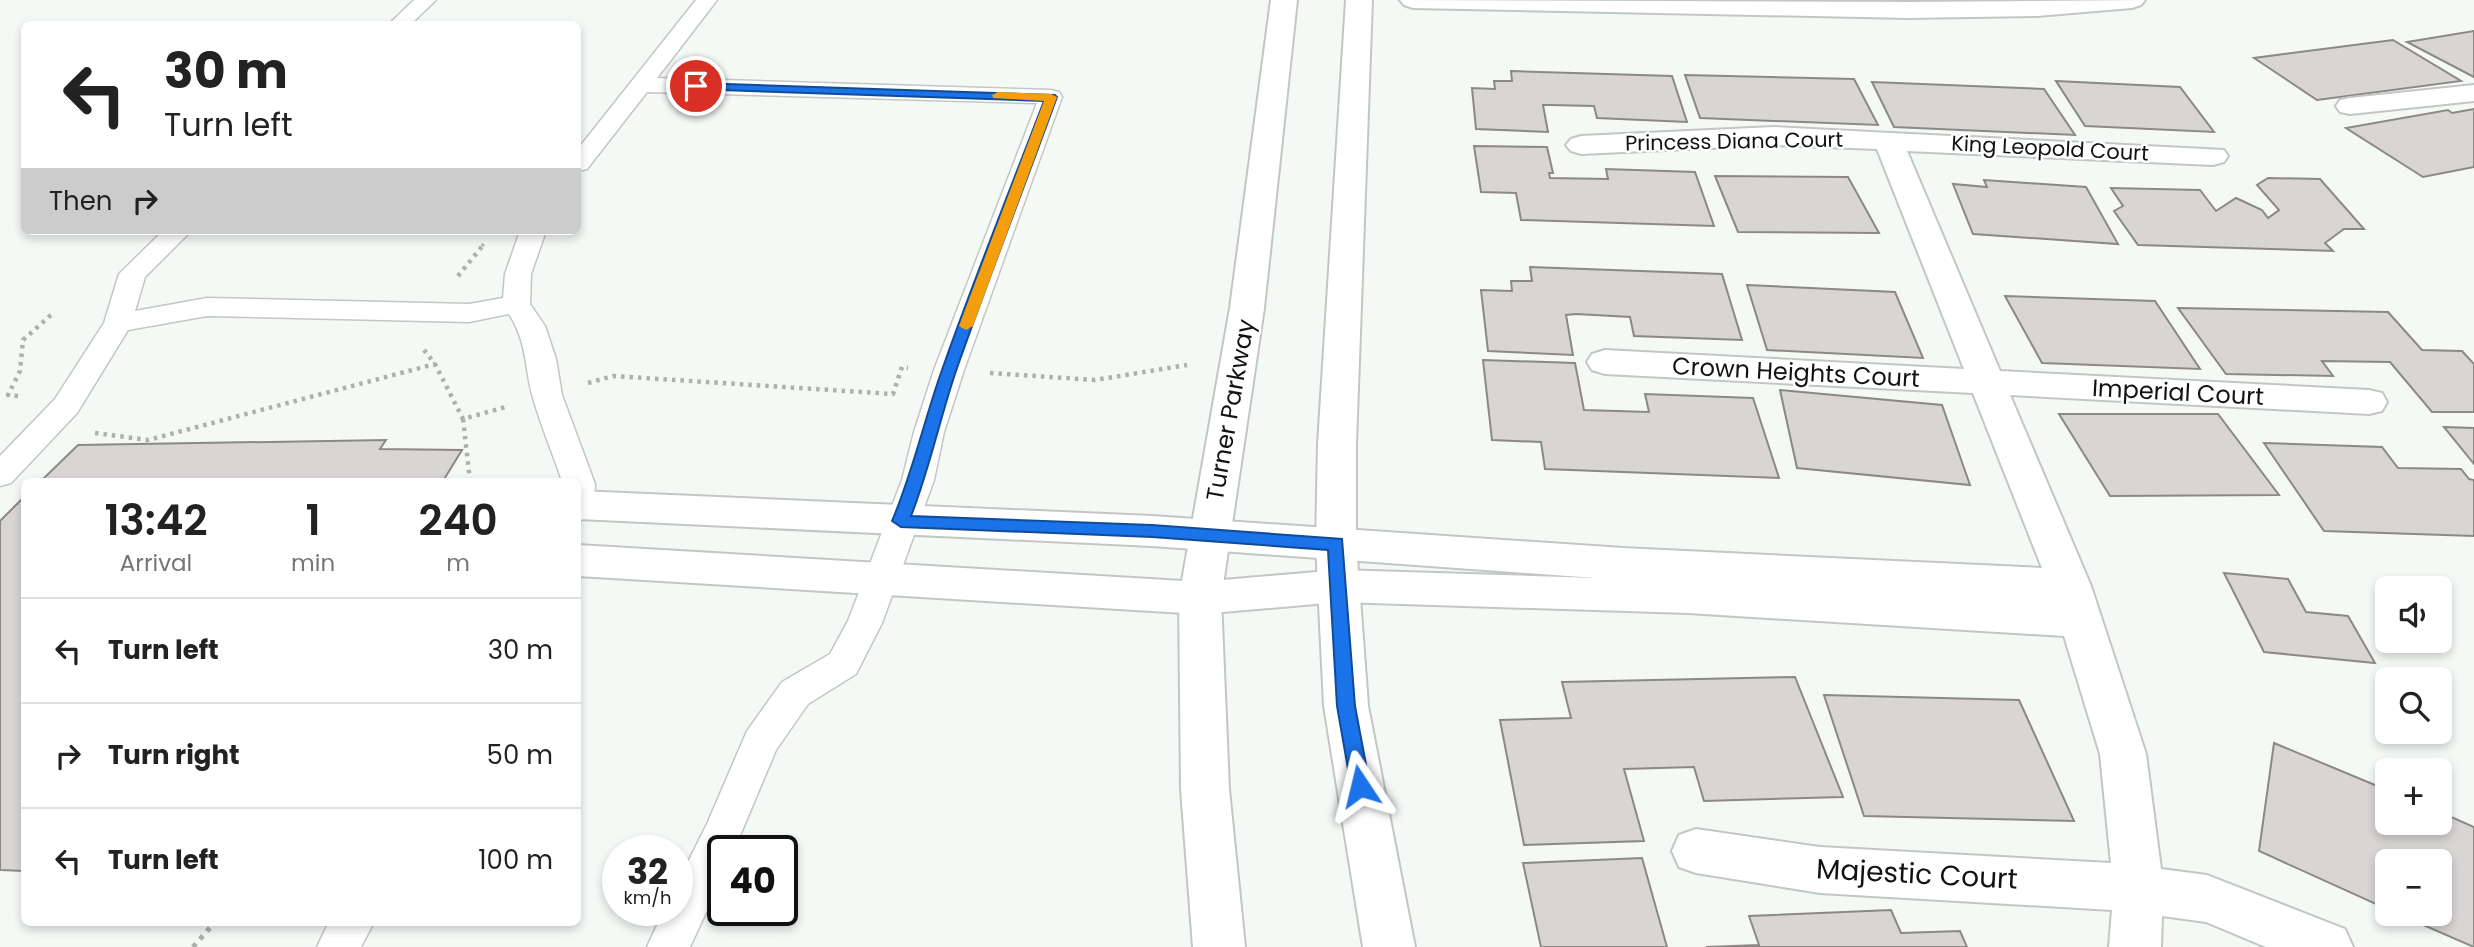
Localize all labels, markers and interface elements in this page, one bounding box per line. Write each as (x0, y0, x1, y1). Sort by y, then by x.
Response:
text: 30 m (164, 37, 288, 105)
icon: left (49, 49, 140, 140)
pin (666, 56, 726, 116)
icon: arrive (677, 67, 715, 105)
text: Turn left (164, 102, 293, 147)
street label: Princess Diana Court (1625, 125, 1843, 157)
street label: King Leopold Court (1951, 128, 2149, 168)
icon: right (126, 182, 164, 220)
text: Then (49, 183, 112, 219)
street label: Turner Parkway (1198, 316, 1262, 503)
street label: Crown Heights Court (1671, 349, 1921, 395)
street label: Imperial Court (2091, 371, 2265, 413)
text: 13:42 (104, 491, 208, 550)
text: 1 (306, 491, 321, 550)
text: 240 (419, 491, 498, 550)
text: Arrival (120, 547, 192, 579)
text: min (291, 547, 335, 579)
text: m (446, 547, 470, 579)
map controls (2375, 576, 2452, 926)
button: sound (2375, 576, 2452, 653)
icon: left (49, 632, 87, 670)
text: Turn left (108, 632, 219, 668)
text: 30 m (488, 632, 553, 668)
button: search (2375, 667, 2452, 744)
icon: right (49, 737, 87, 775)
text: Turn right (108, 737, 240, 773)
text: 50 m (487, 737, 553, 773)
position arrow (1323, 749, 1397, 823)
button: + (2375, 758, 2452, 835)
speed limit sign: 40 (707, 835, 798, 926)
icon: left (49, 842, 87, 880)
text: Turn left (108, 842, 219, 878)
text: 100 m (478, 842, 553, 878)
text: 32 (627, 847, 668, 896)
street label: Majestic Court (1815, 849, 2019, 899)
button: − (2375, 849, 2452, 926)
text: km/h (624, 885, 671, 910)

